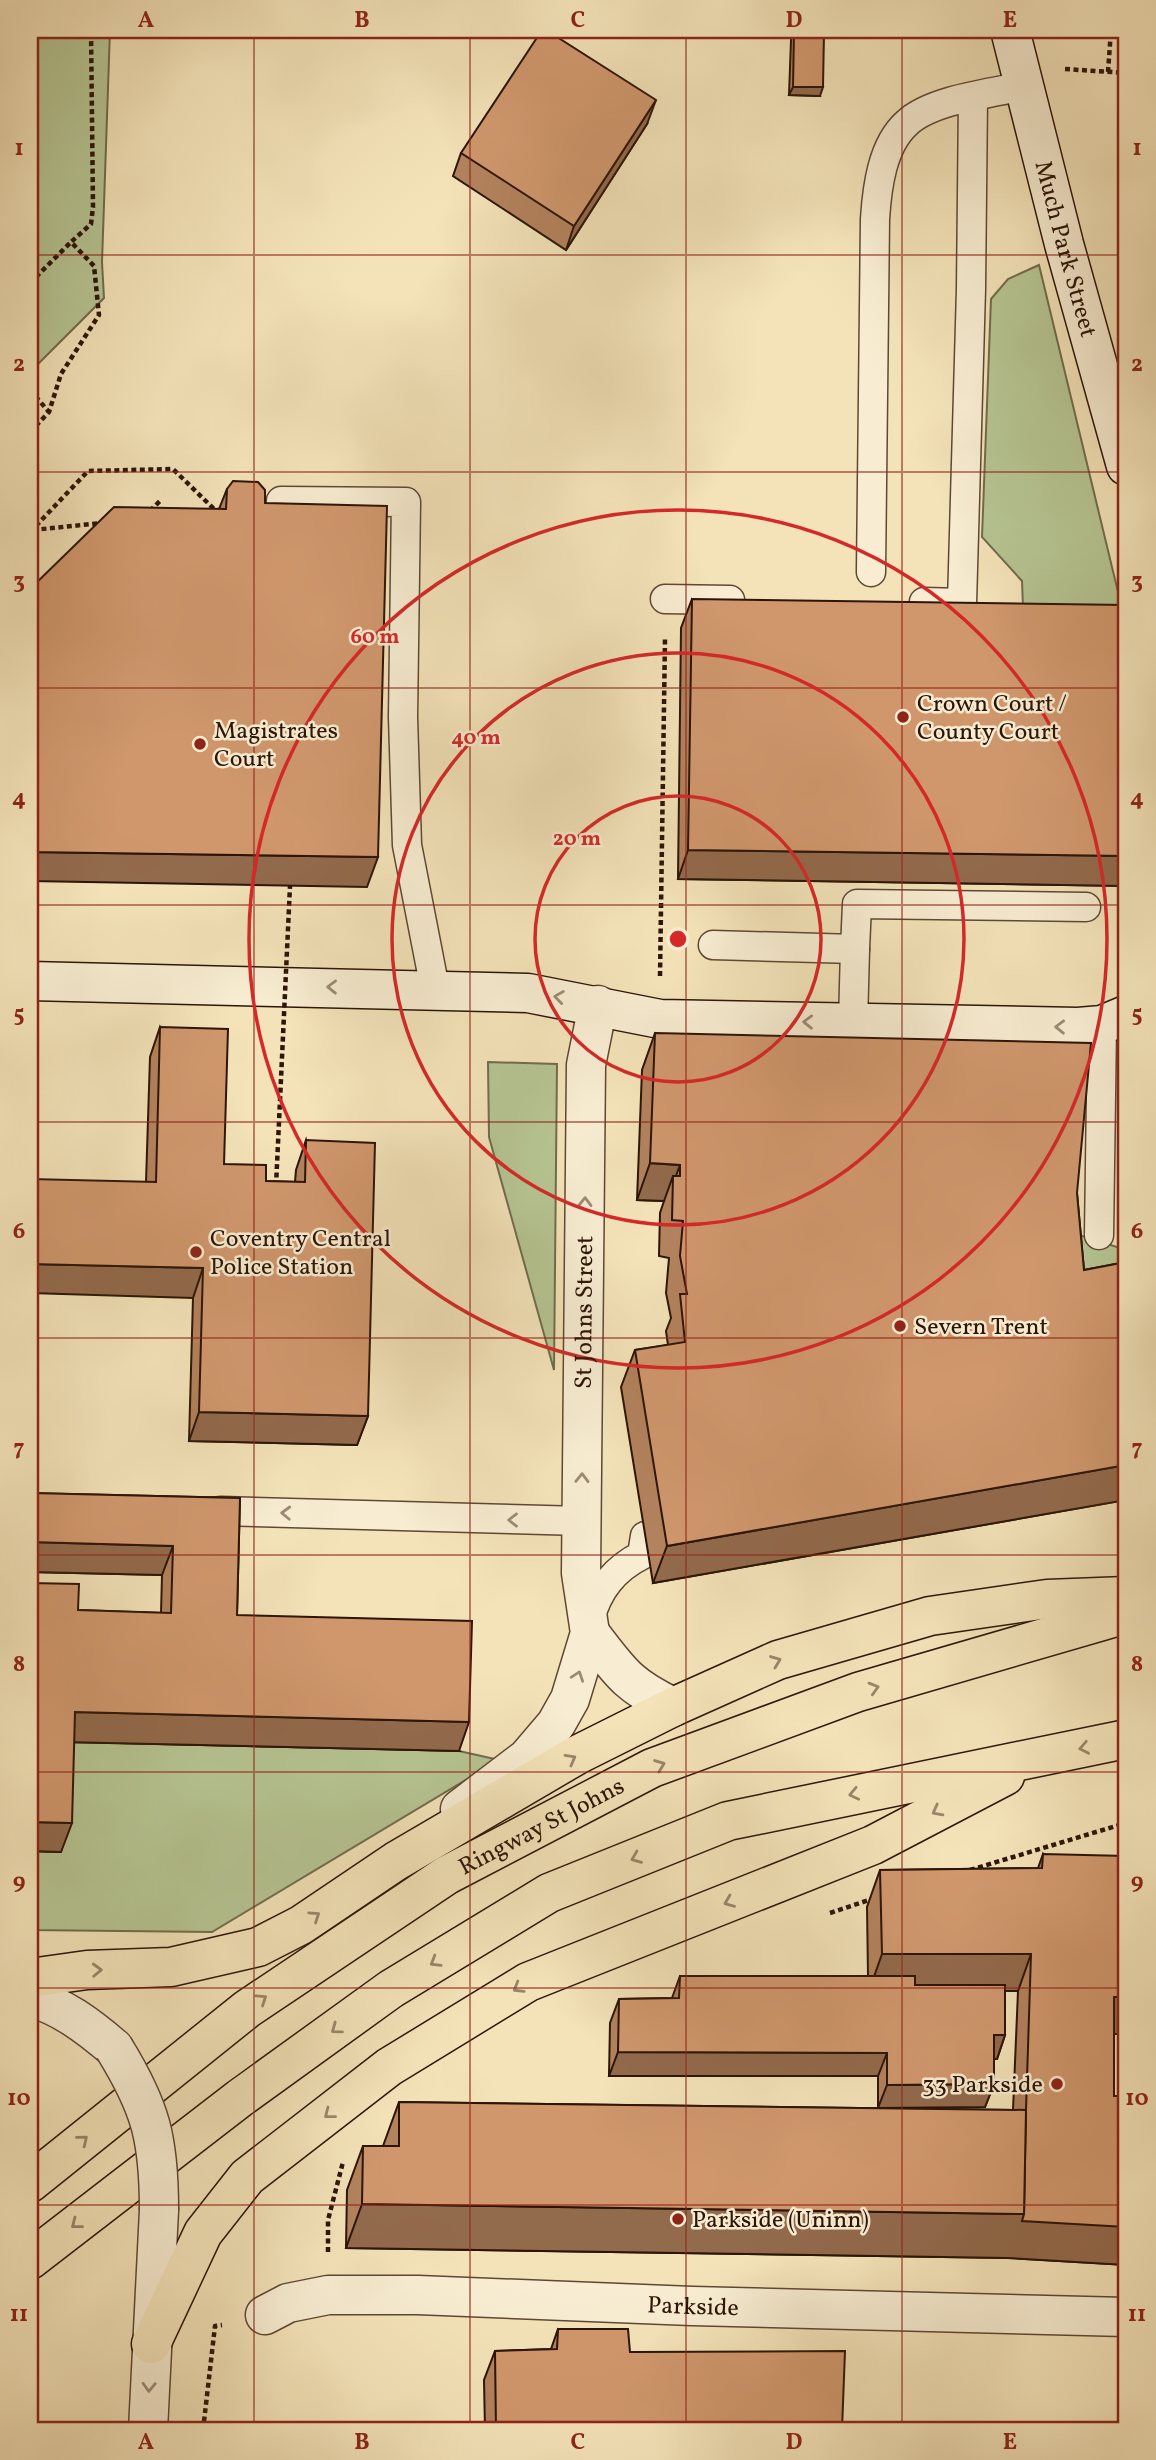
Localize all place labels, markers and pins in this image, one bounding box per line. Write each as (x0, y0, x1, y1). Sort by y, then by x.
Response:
place label: Crown Court / County Court (917, 688, 1067, 750)
marker: Crown Court / County Court (895, 709, 911, 725)
place label: Magistrates Court (214, 715, 338, 777)
marker: Magistrates Court (192, 736, 208, 752)
centre of rings (666, 927, 690, 951)
place label: Coventry Central Police Station (210, 1223, 391, 1285)
marker: Coventry Central Police Station (188, 1244, 204, 1260)
place label: Severn Trent (914, 1311, 1048, 1345)
marker: Severn Trent (892, 1318, 908, 1334)
place label: 33 Parkside (922, 2069, 1043, 2103)
marker: 33 Parkside (1049, 2076, 1065, 2092)
place label: Parkside (Uninn) (692, 2204, 869, 2238)
marker: Parkside (Uninn) (670, 2211, 686, 2227)

